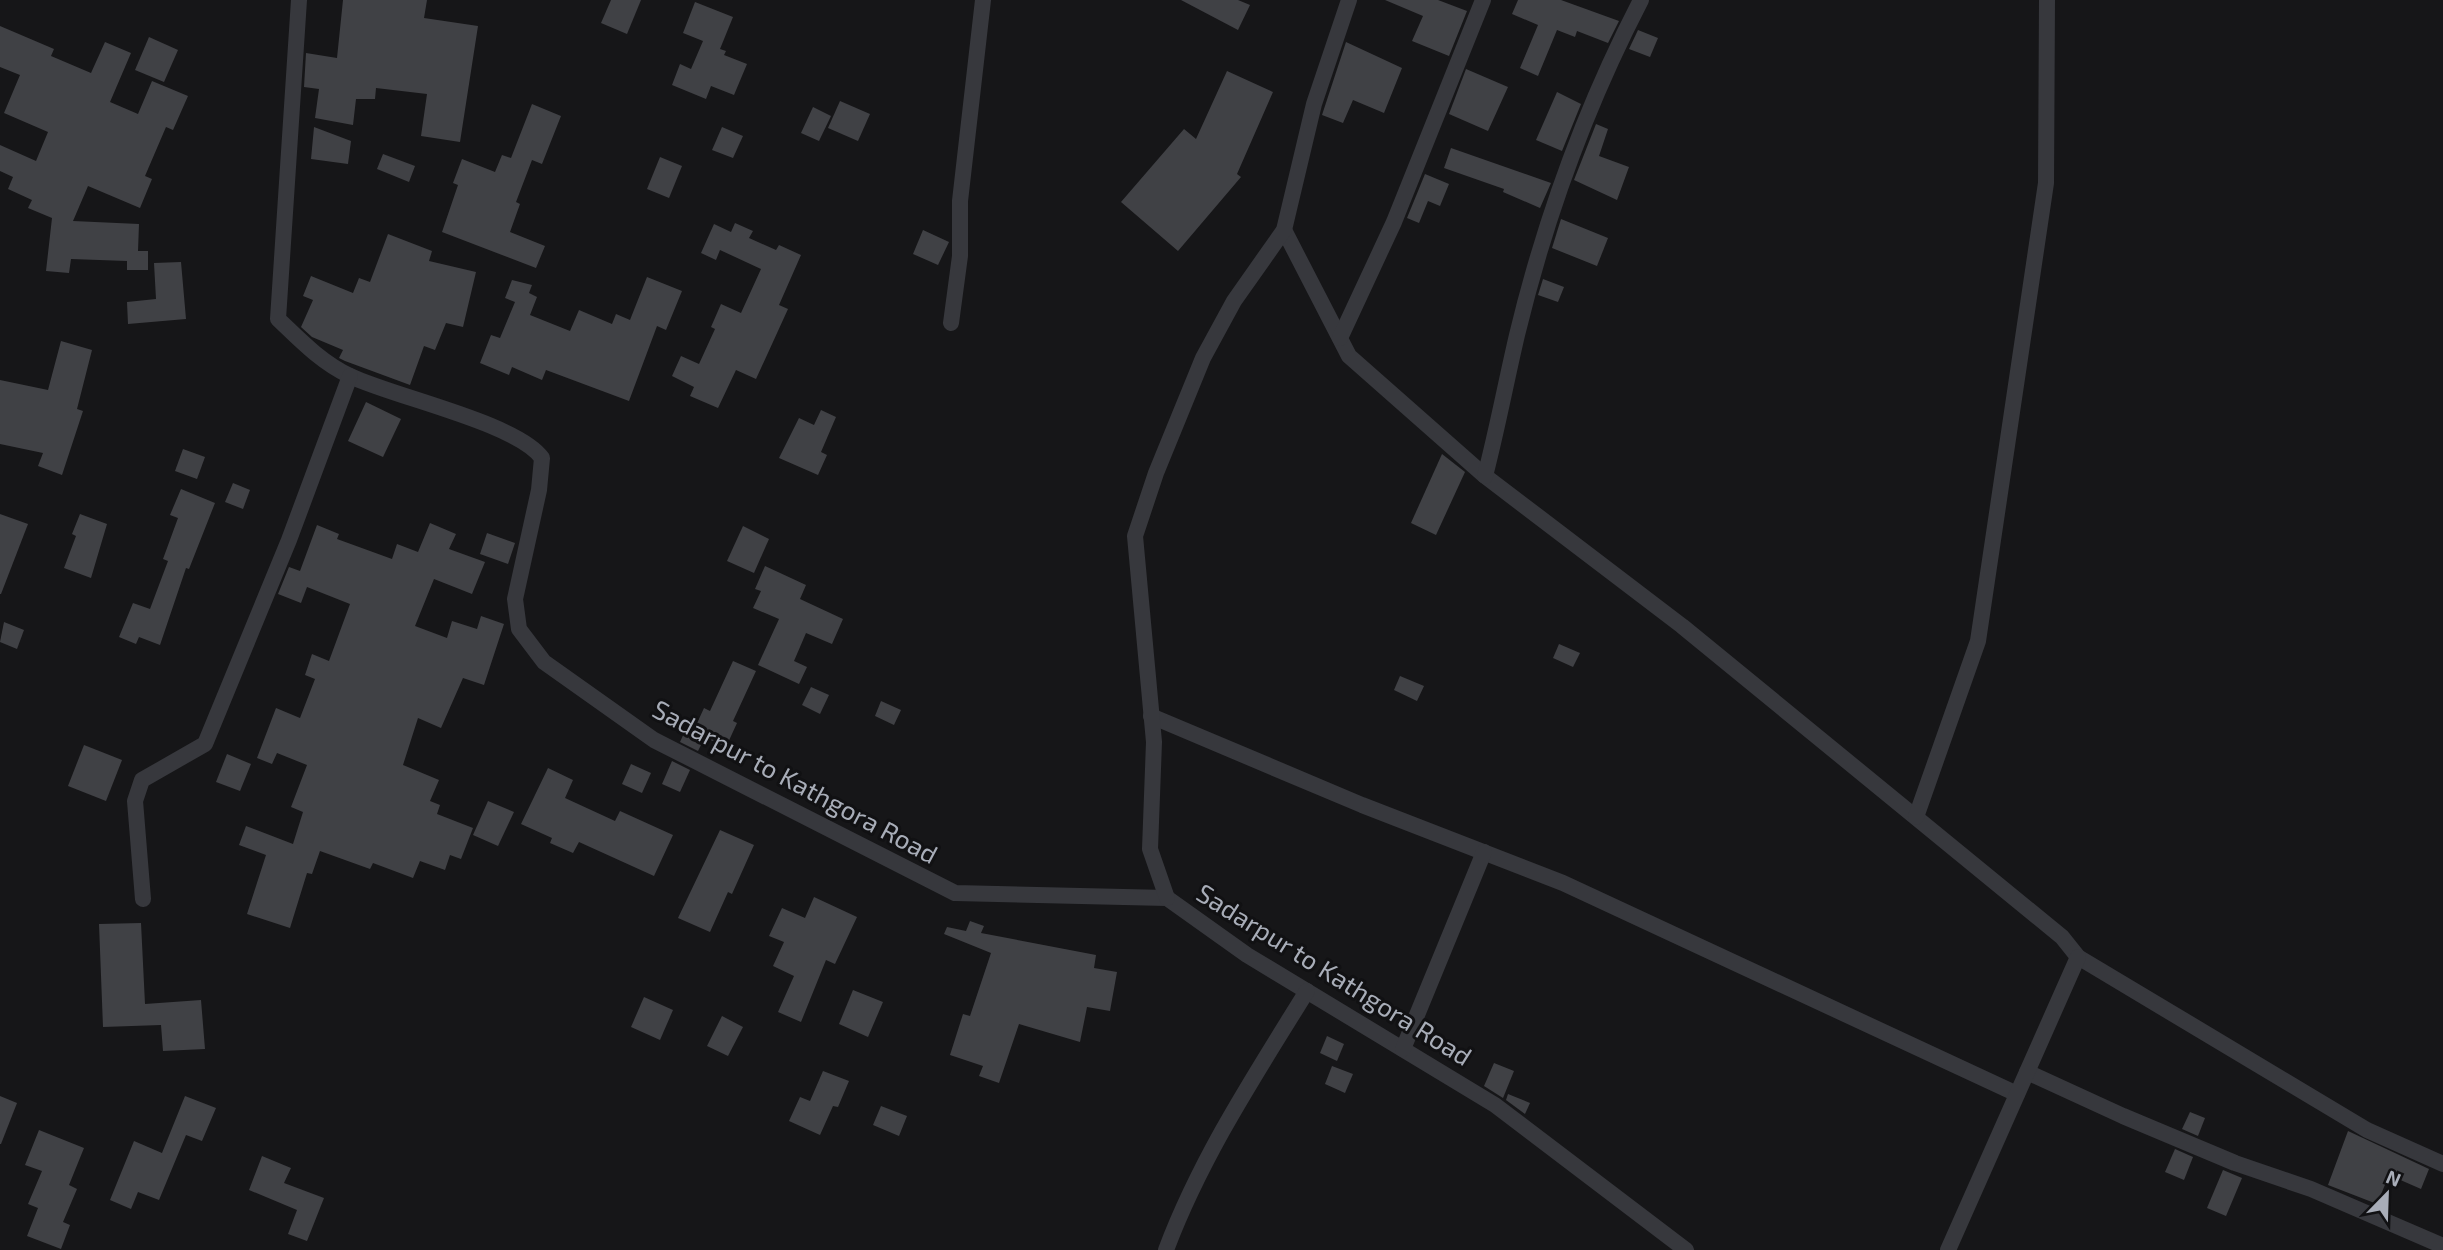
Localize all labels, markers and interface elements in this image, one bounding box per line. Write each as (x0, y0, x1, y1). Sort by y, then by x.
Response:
street label: Sadarpur to Kathgora Road (648, 692, 943, 869)
street label: Sadarpur to Kathgora Road (1192, 876, 1478, 1071)
north arrow (2352, 1159, 2422, 1229)
text: N (2383, 1165, 2405, 1191)

